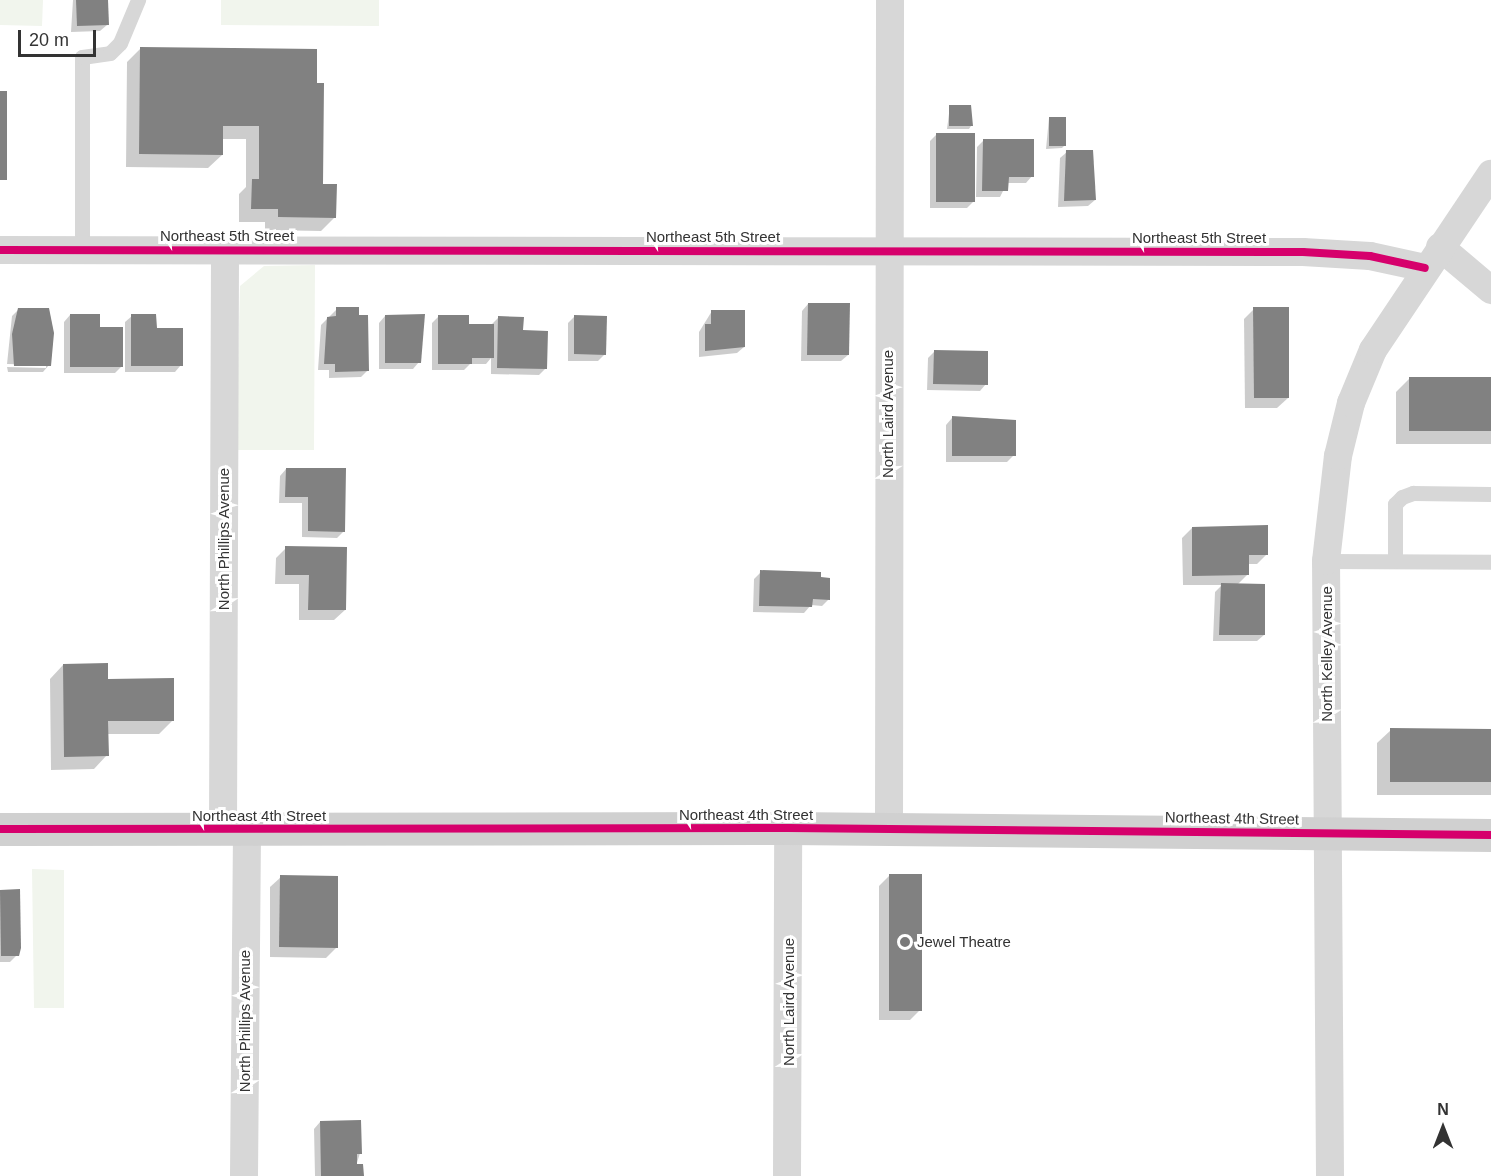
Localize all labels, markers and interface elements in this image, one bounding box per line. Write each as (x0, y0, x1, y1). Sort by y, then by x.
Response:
scale bar (21, 18, 99, 56)
text: 20 m (29, 30, 69, 50)
street label: Northeast 5th Street (160, 227, 294, 245)
street label: Northeast 5th Street (646, 228, 780, 246)
street label: Northeast 5th Street (1132, 229, 1266, 247)
street label: North Laird Avenue (879, 350, 897, 478)
street label: North Phillips Avenue (215, 467, 233, 611)
street label: North Kelley Avenue (1318, 586, 1336, 722)
street label: Northeast 4th Street (679, 806, 813, 824)
street label: Northeast 4th Street (192, 807, 326, 825)
street label: Northeast 4th Street (1165, 808, 1299, 828)
place label: Jewel Theatre (917, 933, 1011, 951)
marker: Jewel Theatre (898, 935, 912, 949)
street label: North Laird Avenue (780, 938, 798, 1066)
street label: North Phillips Avenue (236, 949, 254, 1093)
north arrow (1413, 1098, 1473, 1158)
text: N (1437, 1101, 1449, 1118)

